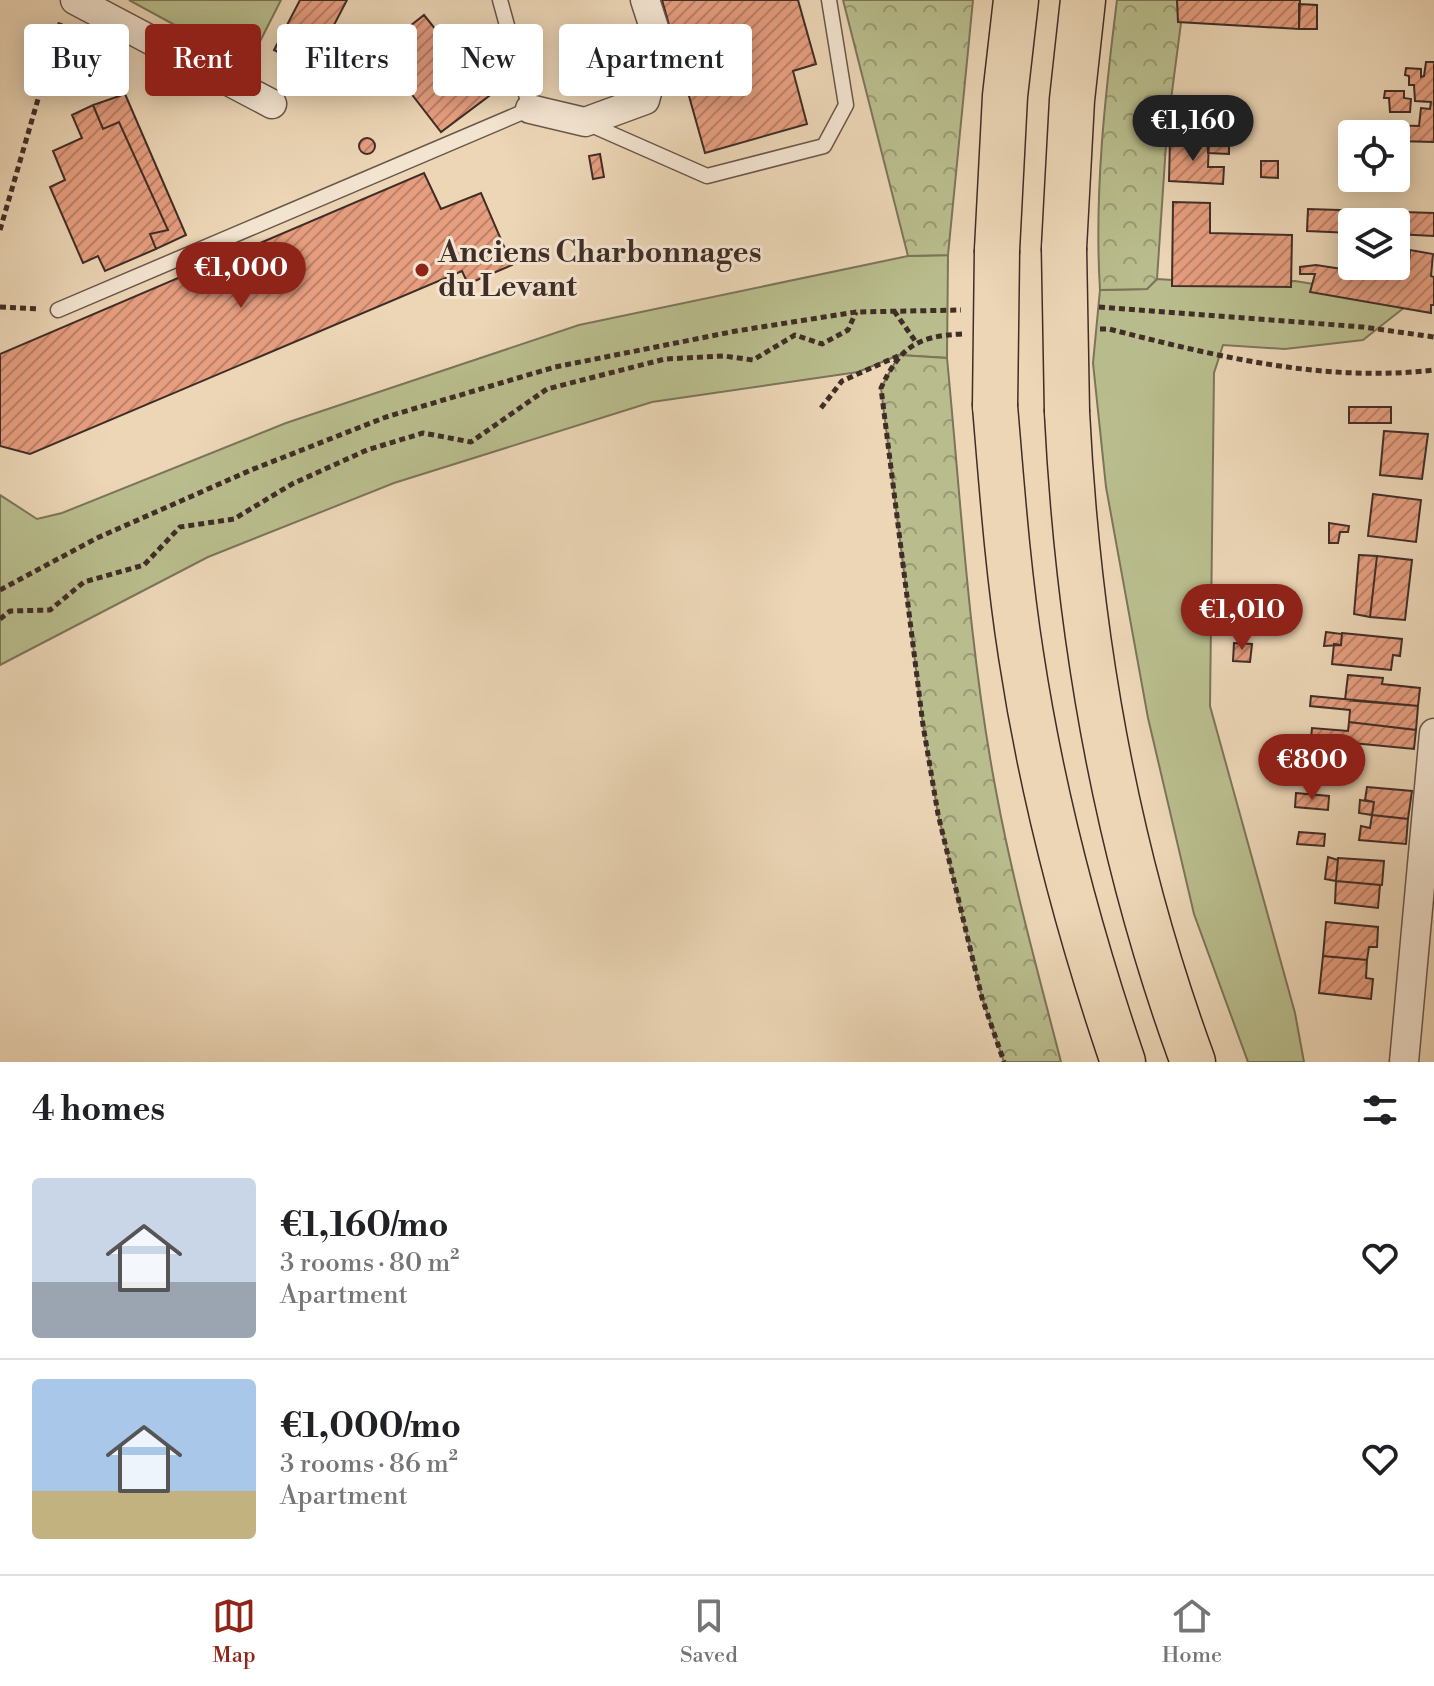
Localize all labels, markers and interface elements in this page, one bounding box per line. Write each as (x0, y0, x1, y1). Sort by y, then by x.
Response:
chip: Buy (24, 24, 129, 96)
chip: Rent (145, 24, 261, 96)
chip: Filters (277, 24, 417, 96)
chip: New (433, 24, 543, 96)
chip: Apartment (559, 24, 752, 96)
pin: €1,160 (1128, 95, 1258, 163)
text: €1,160 (1151, 105, 1235, 137)
map controls (1338, 120, 1410, 280)
button: locate (1338, 120, 1410, 192)
button: layers (1338, 208, 1410, 280)
place label: Anciens Charbonnages du Levant (437, 234, 762, 306)
pin: €1,000 (176, 242, 306, 310)
text: €1,000 (194, 252, 288, 284)
marker: Anciens Charbonnages du Levant (413, 261, 431, 279)
pin: €1,010 (1177, 584, 1307, 652)
text: €1,010 (1199, 594, 1285, 626)
pin: €800 (1265, 734, 1359, 802)
text: €800 (1276, 744, 1348, 776)
icon: filters (1358, 1088, 1402, 1132)
text: 4 homes (32, 1089, 165, 1131)
text: €1,160/mo (280, 1205, 448, 1247)
icon: home (96, 1210, 192, 1306)
icon: heart (1358, 1236, 1402, 1280)
text: 3 rooms · 80 m² (280, 1247, 459, 1279)
text: Apartment (280, 1279, 408, 1311)
text: €1,000/mo (280, 1406, 461, 1448)
icon: home (96, 1411, 192, 1507)
icon: heart (1358, 1437, 1402, 1481)
text: 3 rooms · 86 m² (280, 1448, 458, 1480)
text: Apartment (280, 1480, 408, 1512)
tab: Map (212, 1594, 256, 1669)
tab: Saved (680, 1594, 738, 1669)
tab: Home (1162, 1594, 1222, 1669)

